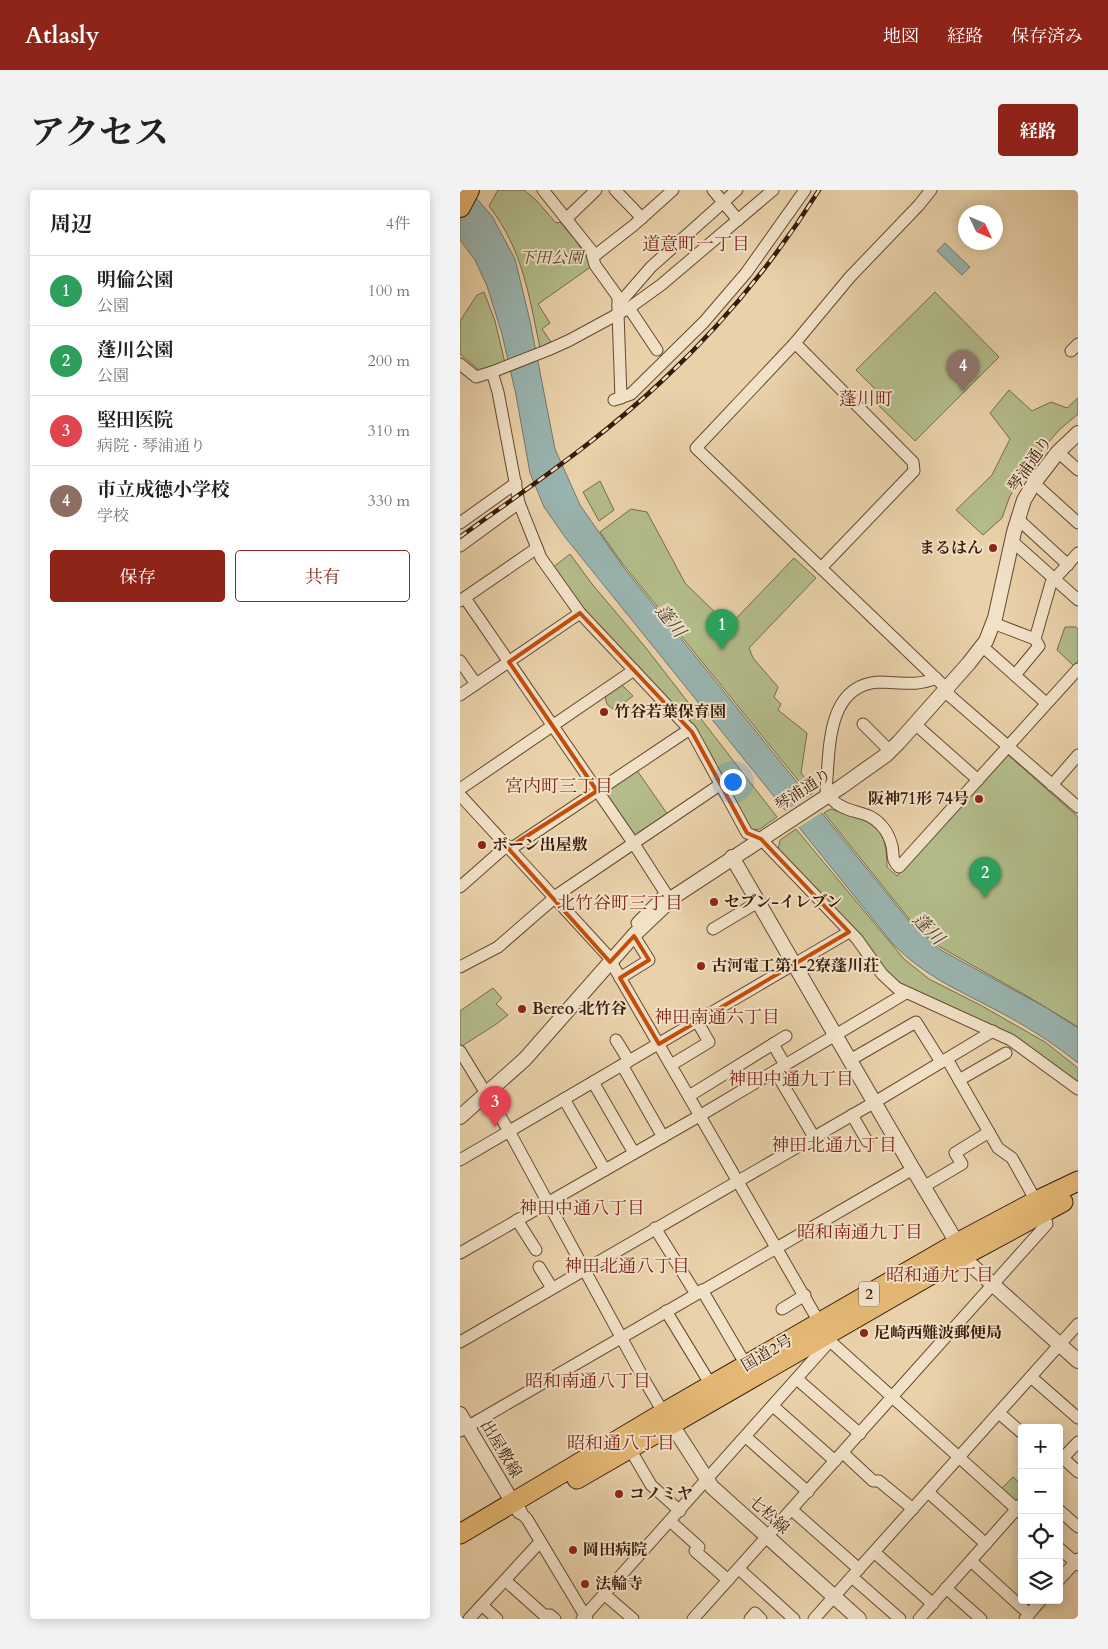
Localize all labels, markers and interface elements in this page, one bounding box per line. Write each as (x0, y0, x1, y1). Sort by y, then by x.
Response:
text: Atlasly (25, 19, 99, 52)
text: 地図 (883, 24, 919, 49)
text: 経路 (947, 24, 983, 49)
text: 保存済み (1011, 24, 1083, 49)
button: 経路 (998, 104, 1078, 156)
text: アクセス (30, 109, 169, 157)
north arrow (958, 205, 1003, 250)
text: 周辺 (50, 210, 92, 239)
text: 4件 (386, 213, 410, 235)
district label: 道意町一丁目 (642, 232, 750, 257)
park label: 下田公園 (519, 247, 586, 269)
text: 明倫公園 (97, 267, 173, 293)
text: 1 (62, 280, 70, 302)
text: 100 m (368, 280, 410, 302)
text: 公園 (97, 295, 129, 317)
text: 蓬川公園 (97, 337, 173, 363)
text: 2 (62, 350, 70, 372)
text: 200 m (368, 350, 410, 372)
pin: 4 (947, 350, 979, 391)
text: 公園 (97, 365, 129, 387)
district label: 蓬川町 (839, 387, 893, 412)
text: 堅田医院 (97, 407, 173, 433)
text: 3 (62, 420, 70, 442)
text: 310 m (368, 420, 410, 442)
street label: 琴浦通り (1003, 431, 1057, 497)
text: 病院 · 琴浦通り (97, 435, 206, 457)
text: 市立成徳小学校 (97, 477, 230, 503)
text: 4 (62, 490, 70, 512)
text: 330 m (368, 490, 410, 512)
text: 学校 (97, 505, 129, 527)
place label: まるはん (919, 537, 983, 559)
marker: まるはん (987, 542, 999, 554)
button: 保存 (50, 550, 225, 602)
button: 共有 (235, 550, 410, 602)
water label: 蓬川 (649, 599, 692, 644)
pin: 1 (706, 609, 738, 650)
place label: 竹谷若葉保育園 (614, 701, 726, 723)
marker: 竹谷若葉保育園 (598, 706, 610, 718)
street label: 琴浦通り (770, 763, 836, 817)
your location (720, 769, 746, 795)
district label: 宮内町三丁目 (505, 774, 613, 799)
place label: 阪神71形 74号 (868, 788, 969, 810)
marker: 阪神71形 74号 (973, 793, 985, 805)
place label: ボーン出屋敷 (492, 834, 588, 856)
marker: ボーン出屋敷 (476, 839, 488, 851)
pin: 2 (969, 857, 1001, 898)
district label: 北竹谷町三丁目 (557, 891, 683, 916)
place label: セブン-イレブン (724, 891, 842, 913)
marker: セブン-イレブン (708, 896, 720, 908)
water label: 蓬川 (906, 907, 951, 952)
place label: 古河電工第1-2寮蓬川荘 (711, 955, 879, 977)
marker: 古河電工第1-2寮蓬川荘 (695, 960, 707, 972)
place label: Bereo 北竹谷 (532, 998, 626, 1020)
marker: Bereo 北竹谷 (516, 1003, 528, 1015)
district label: 神田南通六丁目 (654, 1005, 780, 1030)
district label: 神田中通九丁目 (728, 1067, 854, 1092)
pin: 3 (479, 1086, 511, 1127)
district label: 神田北通九丁目 (771, 1133, 897, 1158)
district label: 神田中通八丁目 (519, 1196, 645, 1221)
district label: 昭和南通九丁目 (797, 1220, 923, 1245)
district label: 神田北通八丁目 (564, 1254, 690, 1279)
district label: 昭和通九丁目 (886, 1263, 994, 1288)
road number: 2 (859, 1282, 879, 1306)
place label: 尼崎西難波郵便局 (874, 1322, 1002, 1344)
marker: 尼崎西難波郵便局 (858, 1327, 870, 1339)
street label: 国道2号 (737, 1329, 797, 1377)
district label: 昭和南通八丁目 (525, 1369, 651, 1394)
street label: 出屋敷線 (475, 1416, 527, 1482)
map controls (1018, 1424, 1063, 1604)
button: + (1018, 1424, 1063, 1469)
district label: 昭和通八丁目 (567, 1431, 675, 1456)
button: − (1018, 1469, 1063, 1514)
place label: コノミヤ (629, 1483, 693, 1505)
marker: コノミヤ (613, 1488, 625, 1500)
street label: 七松線 (744, 1491, 794, 1539)
button: locate (1018, 1514, 1063, 1559)
place label: 岡田病院 (583, 1539, 647, 1561)
marker: 岡田病院 (567, 1544, 579, 1556)
button: layers (1018, 1559, 1063, 1604)
place label: 法輪寺 (595, 1573, 643, 1595)
marker: 法輪寺 (579, 1578, 591, 1590)

